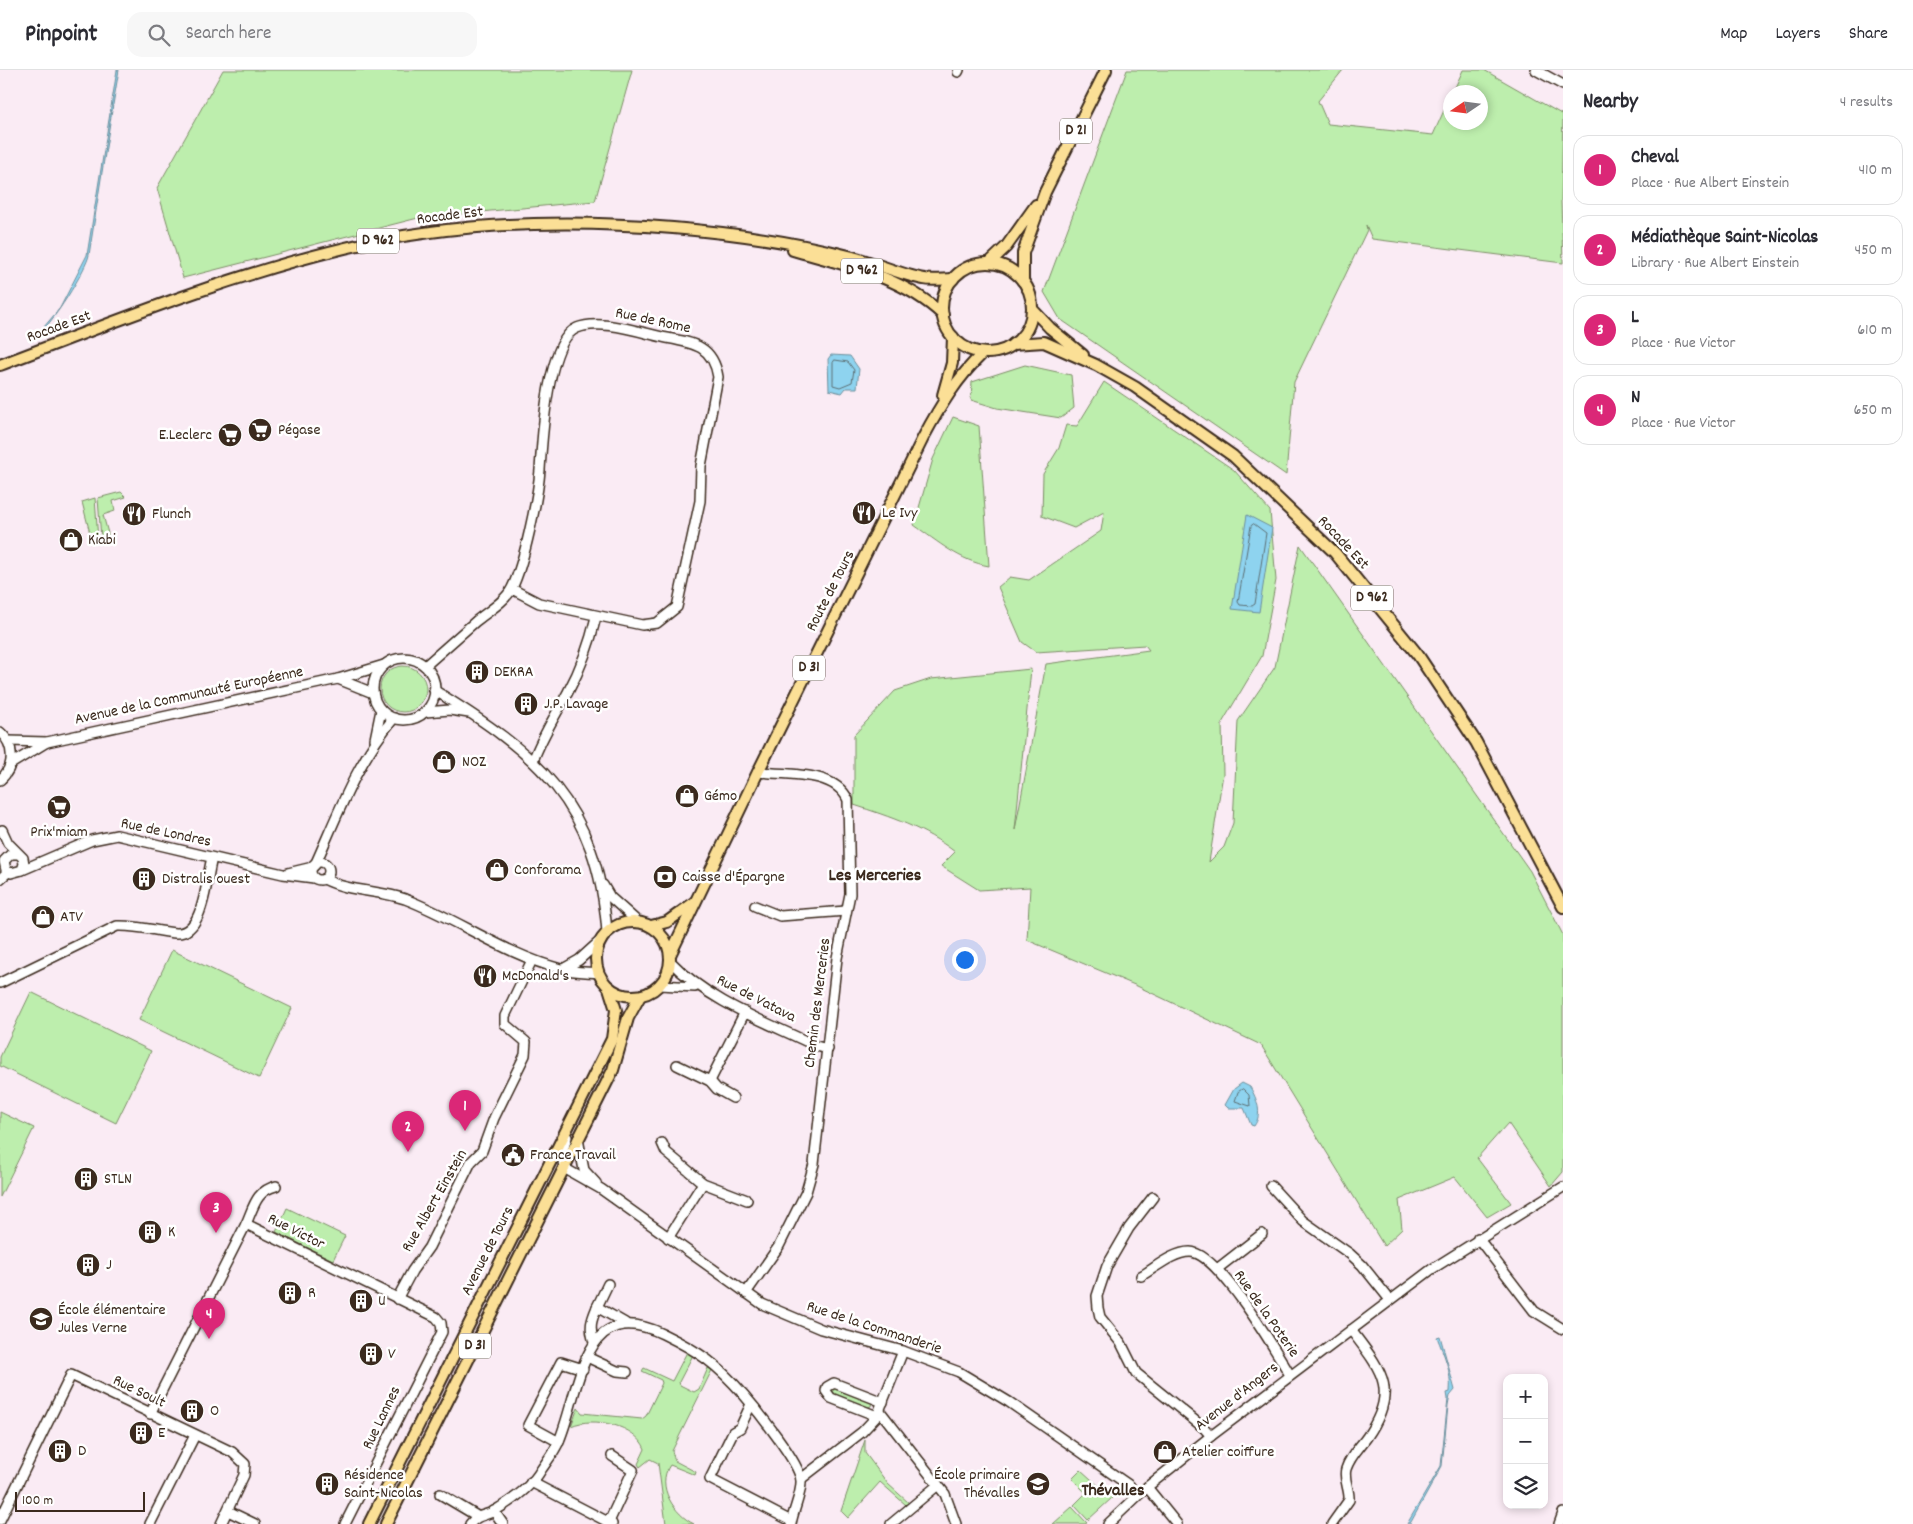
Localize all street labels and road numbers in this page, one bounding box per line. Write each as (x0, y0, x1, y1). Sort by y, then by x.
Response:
road number: D 21 (1060, 118, 1092, 144)
street label: Rocade Est (415, 200, 485, 231)
road number: D 962 (357, 228, 399, 254)
road number: D 962 (841, 258, 883, 284)
street label: Rue de Rome (613, 302, 693, 340)
street label: Rocade Est (24, 305, 94, 349)
street label: Rocade Est (1312, 511, 1374, 575)
street label: Route de Tours (801, 546, 861, 636)
road number: D 962 (1351, 586, 1393, 610)
road number: D 31 (793, 656, 825, 680)
street label: Avenue de la Communauté Européenne (73, 661, 305, 731)
street label: Rue de Londres (119, 812, 214, 854)
street label: Chemin des Merceries (799, 936, 837, 1069)
street label: Rue de Vatava (712, 969, 800, 1029)
street label: Rue Albert Einstein (396, 1145, 474, 1257)
street label: Avenue de Tours (456, 1202, 520, 1300)
street label: Rue Victor (263, 1208, 329, 1256)
street label: Rue de la Poterie (1227, 1266, 1305, 1362)
street label: Rue de la Commanderie (803, 1295, 945, 1361)
road number: D 31 (459, 1334, 491, 1358)
street label: Avenue d'Angers (1190, 1357, 1284, 1437)
street label: Rue Soult (109, 1369, 169, 1415)
street label: Rue Lannes (357, 1382, 407, 1454)

